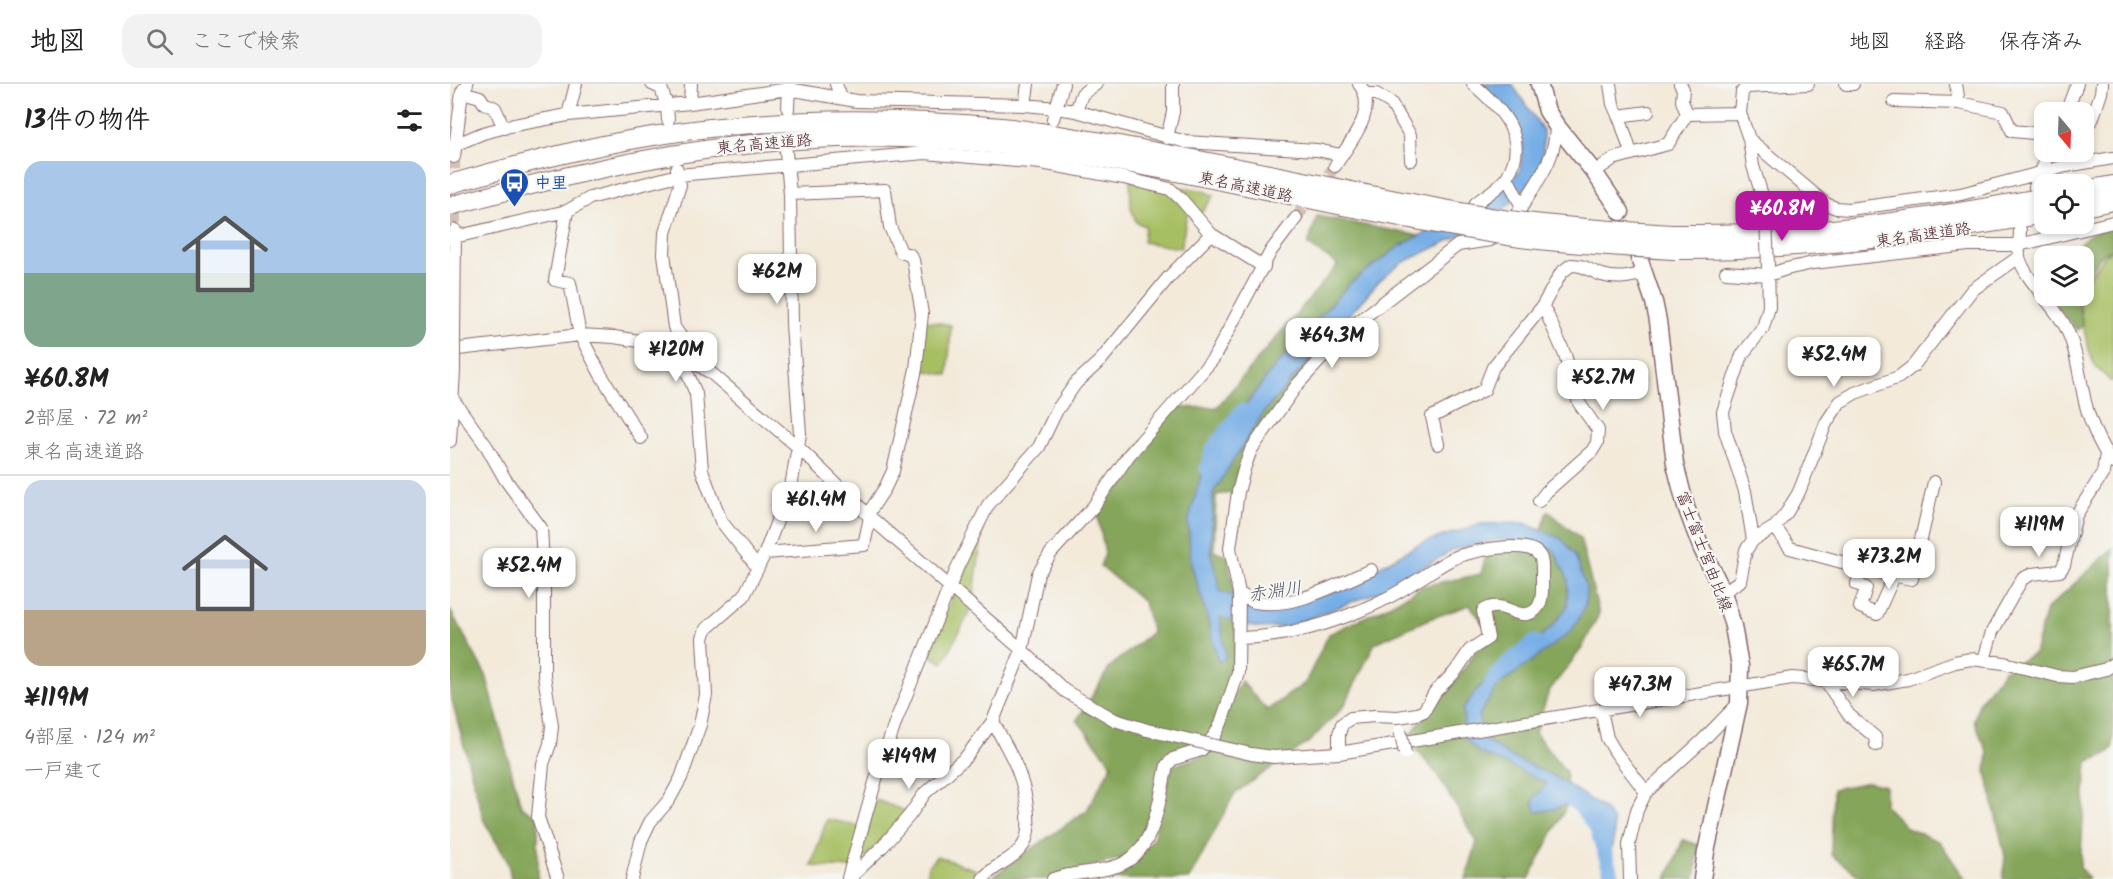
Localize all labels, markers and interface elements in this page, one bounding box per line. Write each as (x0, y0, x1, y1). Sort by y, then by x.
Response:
search box (122, 14, 542, 68)
text: 地図 (30, 20, 86, 65)
icon: search (143, 25, 176, 58)
text: ここで検索 (191, 25, 301, 60)
text: 地図 (1849, 26, 1891, 59)
text: 経路 (1924, 26, 1966, 59)
text: 保存済み (1999, 26, 2083, 59)
text: 13件の物件 (24, 100, 150, 142)
north arrow (2034, 102, 2094, 162)
map controls (2034, 102, 2094, 306)
icon: filters (393, 104, 426, 137)
street label: 東名高速道路 (715, 128, 813, 161)
street label: 東名高速道路 (1196, 165, 1295, 210)
bus stop icon: 中里 (498, 166, 530, 208)
place label: 中里 (535, 171, 567, 196)
button: locate (2034, 174, 2094, 234)
pin: ¥60.8M (1733, 191, 1831, 242)
text: ¥60.8M (1749, 194, 1815, 226)
icon: home (171, 200, 279, 308)
street label: 東名高速道路 (1874, 216, 1972, 255)
button: layers (2034, 246, 2094, 306)
pin: ¥62M (741, 254, 813, 305)
text: ¥62M (752, 257, 802, 289)
pin: ¥64.3M (1283, 318, 1381, 369)
text: ¥64.3M (1300, 321, 1364, 353)
pin: ¥120M (634, 332, 718, 383)
text: ¥120M (648, 335, 704, 367)
pin: ¥52.4M (1785, 337, 1883, 388)
text: ¥52.4M (1802, 340, 1866, 372)
text: ¥60.8M (24, 359, 109, 401)
pin: ¥52.7M (1554, 360, 1652, 411)
text: ¥52.7M (1571, 363, 1635, 395)
text: 2部屋 · 72 m² (24, 403, 147, 435)
text: 東名高速道路 (24, 437, 144, 469)
pin: ¥61.4M (767, 482, 865, 533)
text: ¥61.4M (786, 485, 846, 517)
street label: 富士富士宮由比線 (1669, 487, 1738, 616)
pin: ¥119M (1997, 507, 2081, 558)
text: ¥119M (2014, 510, 2064, 542)
icon: home (171, 519, 279, 627)
pin: ¥73.2M (1840, 539, 1938, 590)
text: ¥73.2M (1857, 542, 1921, 574)
pin: ¥52.4M (480, 548, 578, 599)
text: ¥52.4M (497, 551, 561, 583)
water label: 赤淵川 (1246, 574, 1304, 611)
pin: ¥65.7M (1804, 647, 1902, 698)
text: ¥65.7M (1822, 650, 1884, 682)
pin: ¥47.3M (1591, 667, 1689, 718)
text: ¥47.3M (1608, 670, 1672, 702)
text: ¥119M (24, 678, 89, 720)
text: 4部屋 · 124 m² (24, 722, 155, 754)
pin: ¥149M (867, 739, 951, 790)
text: ¥149M (882, 742, 936, 774)
text: 一戸建て (24, 756, 104, 788)

